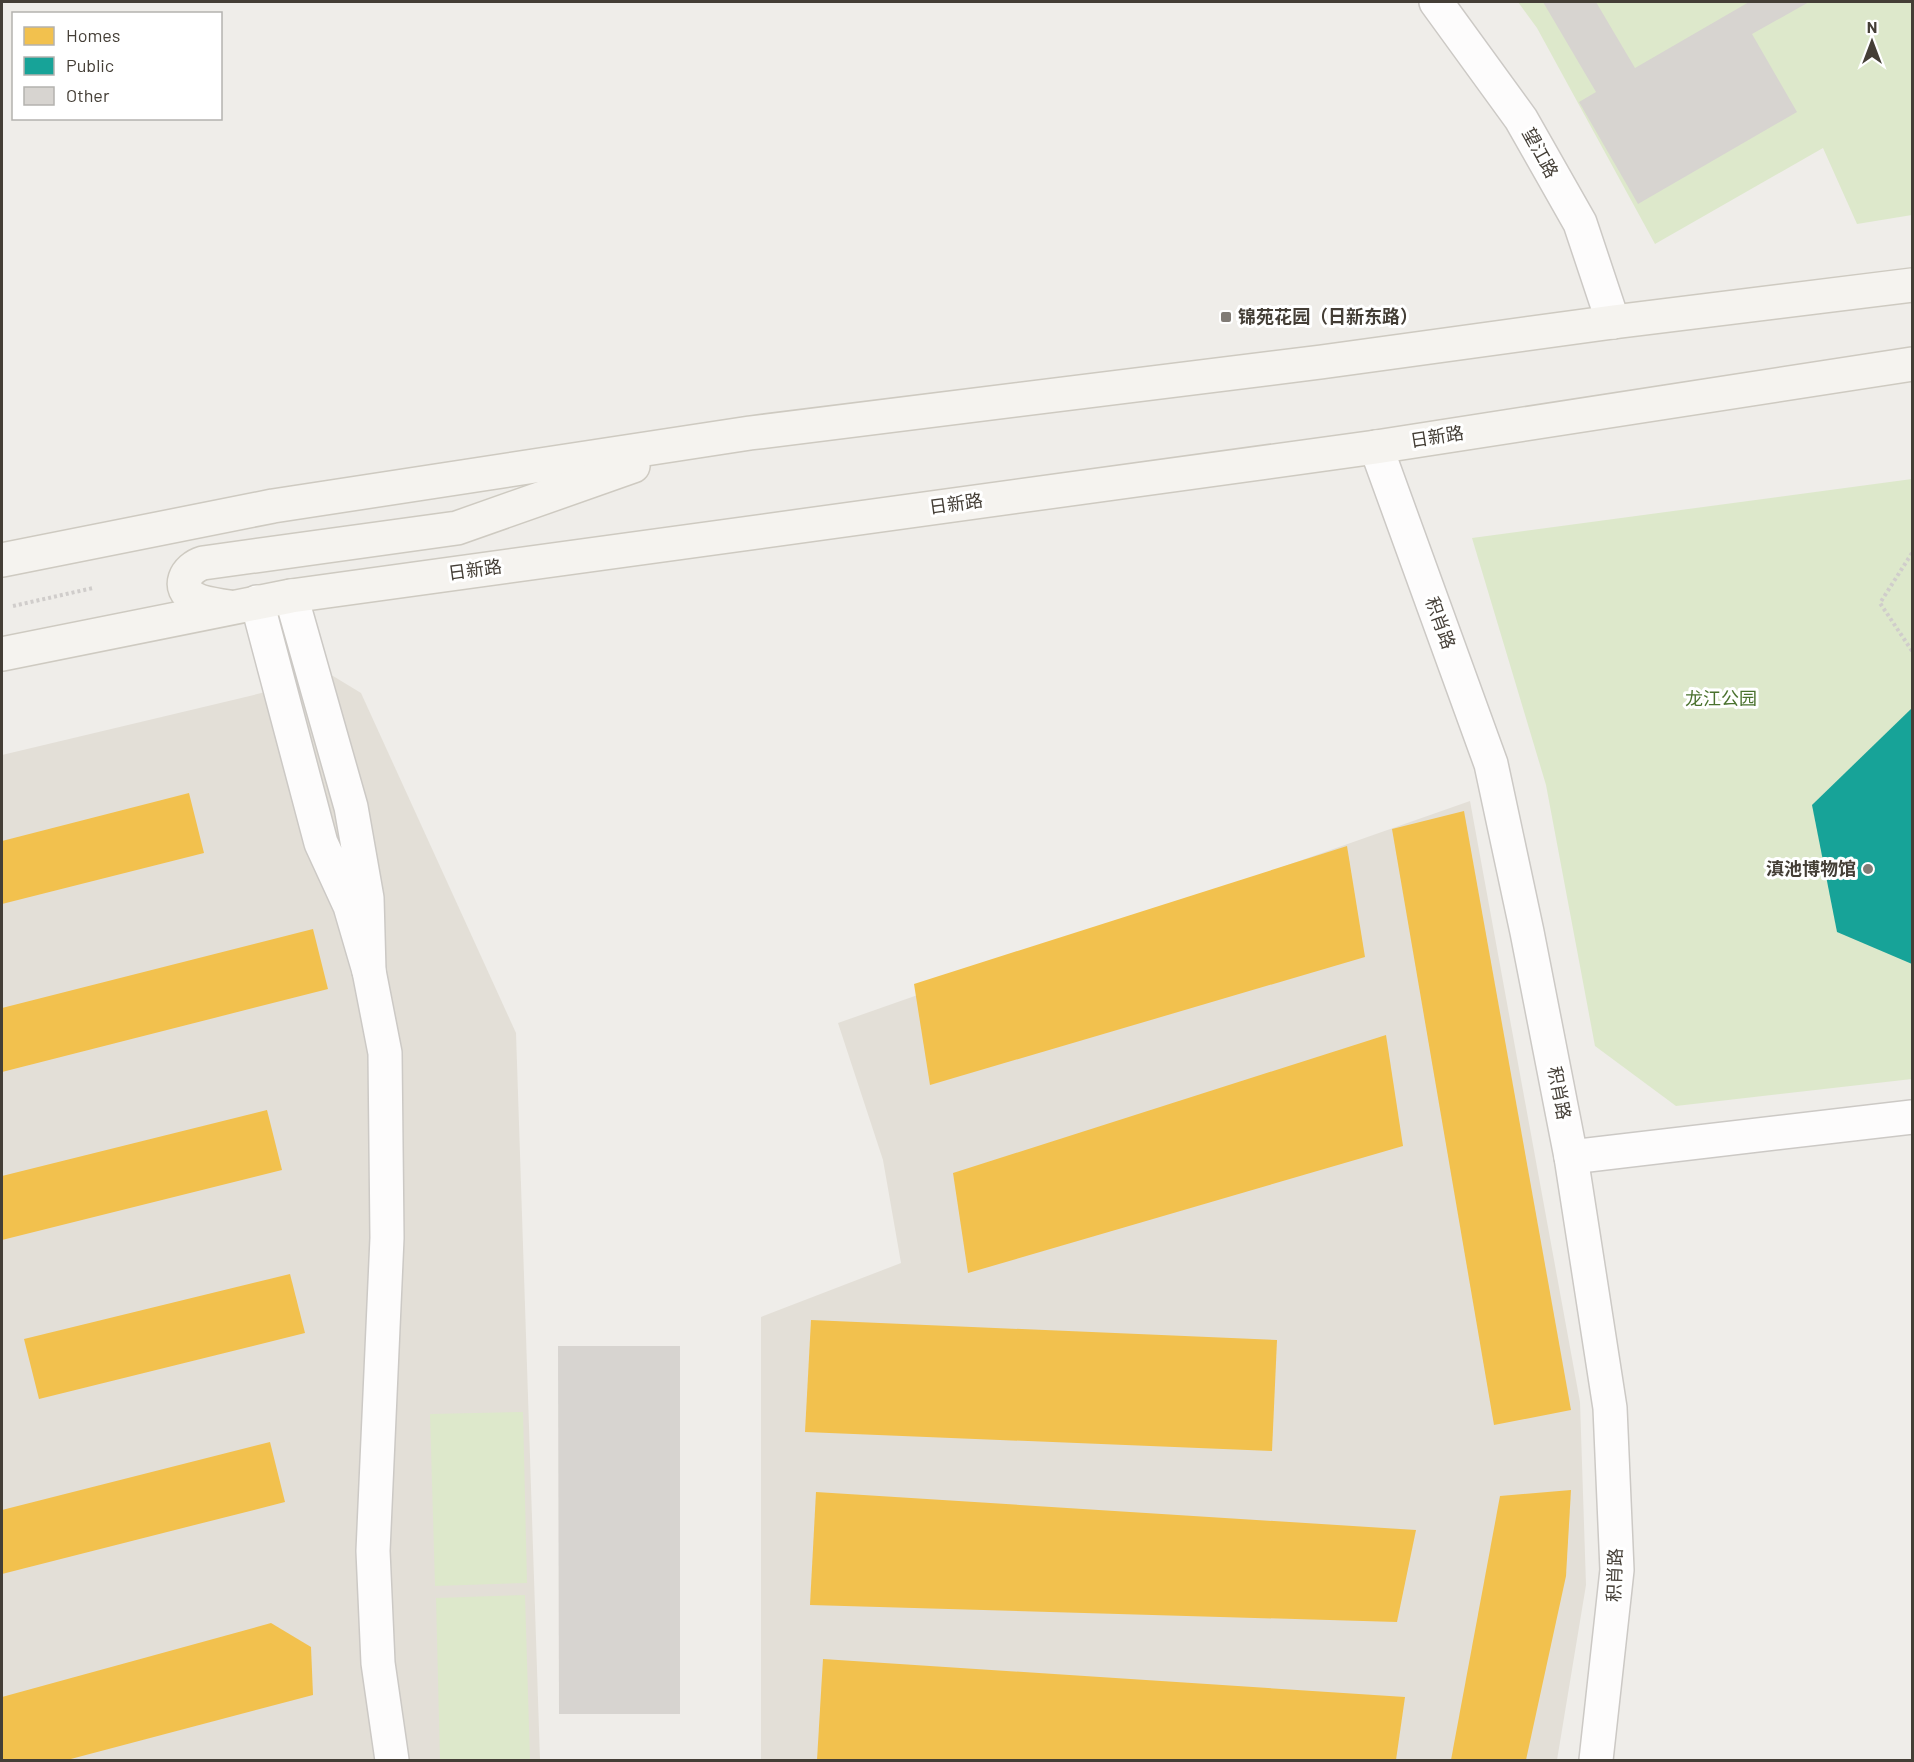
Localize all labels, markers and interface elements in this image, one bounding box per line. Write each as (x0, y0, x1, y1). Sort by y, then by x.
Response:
legend (12, 12, 222, 120)
north arrow (1842, 12, 1902, 72)
text: N (1867, 17, 1877, 36)
text: Homes (66, 24, 120, 46)
text: Public (66, 54, 114, 76)
text: Other (66, 84, 110, 106)
street label: 望江路 (1518, 124, 1564, 181)
place label: 锦苑花园（日新东路） (1238, 305, 1418, 327)
marker: 锦苑花园（日新东路） (1219, 310, 1233, 324)
street label: 日新路 (1408, 421, 1465, 451)
street label: 日新路 (928, 488, 984, 518)
street label: 日新路 (447, 554, 503, 584)
street label: 积肖路 (1421, 594, 1461, 652)
park label: 龙江公园 (1685, 687, 1757, 709)
place label: 滇池博物馆 (1766, 857, 1856, 879)
marker: 滇池博物馆 (1861, 862, 1875, 876)
street label: 积肖路 (1544, 1064, 1576, 1121)
street label: 积肖路 (1602, 1548, 1626, 1602)

